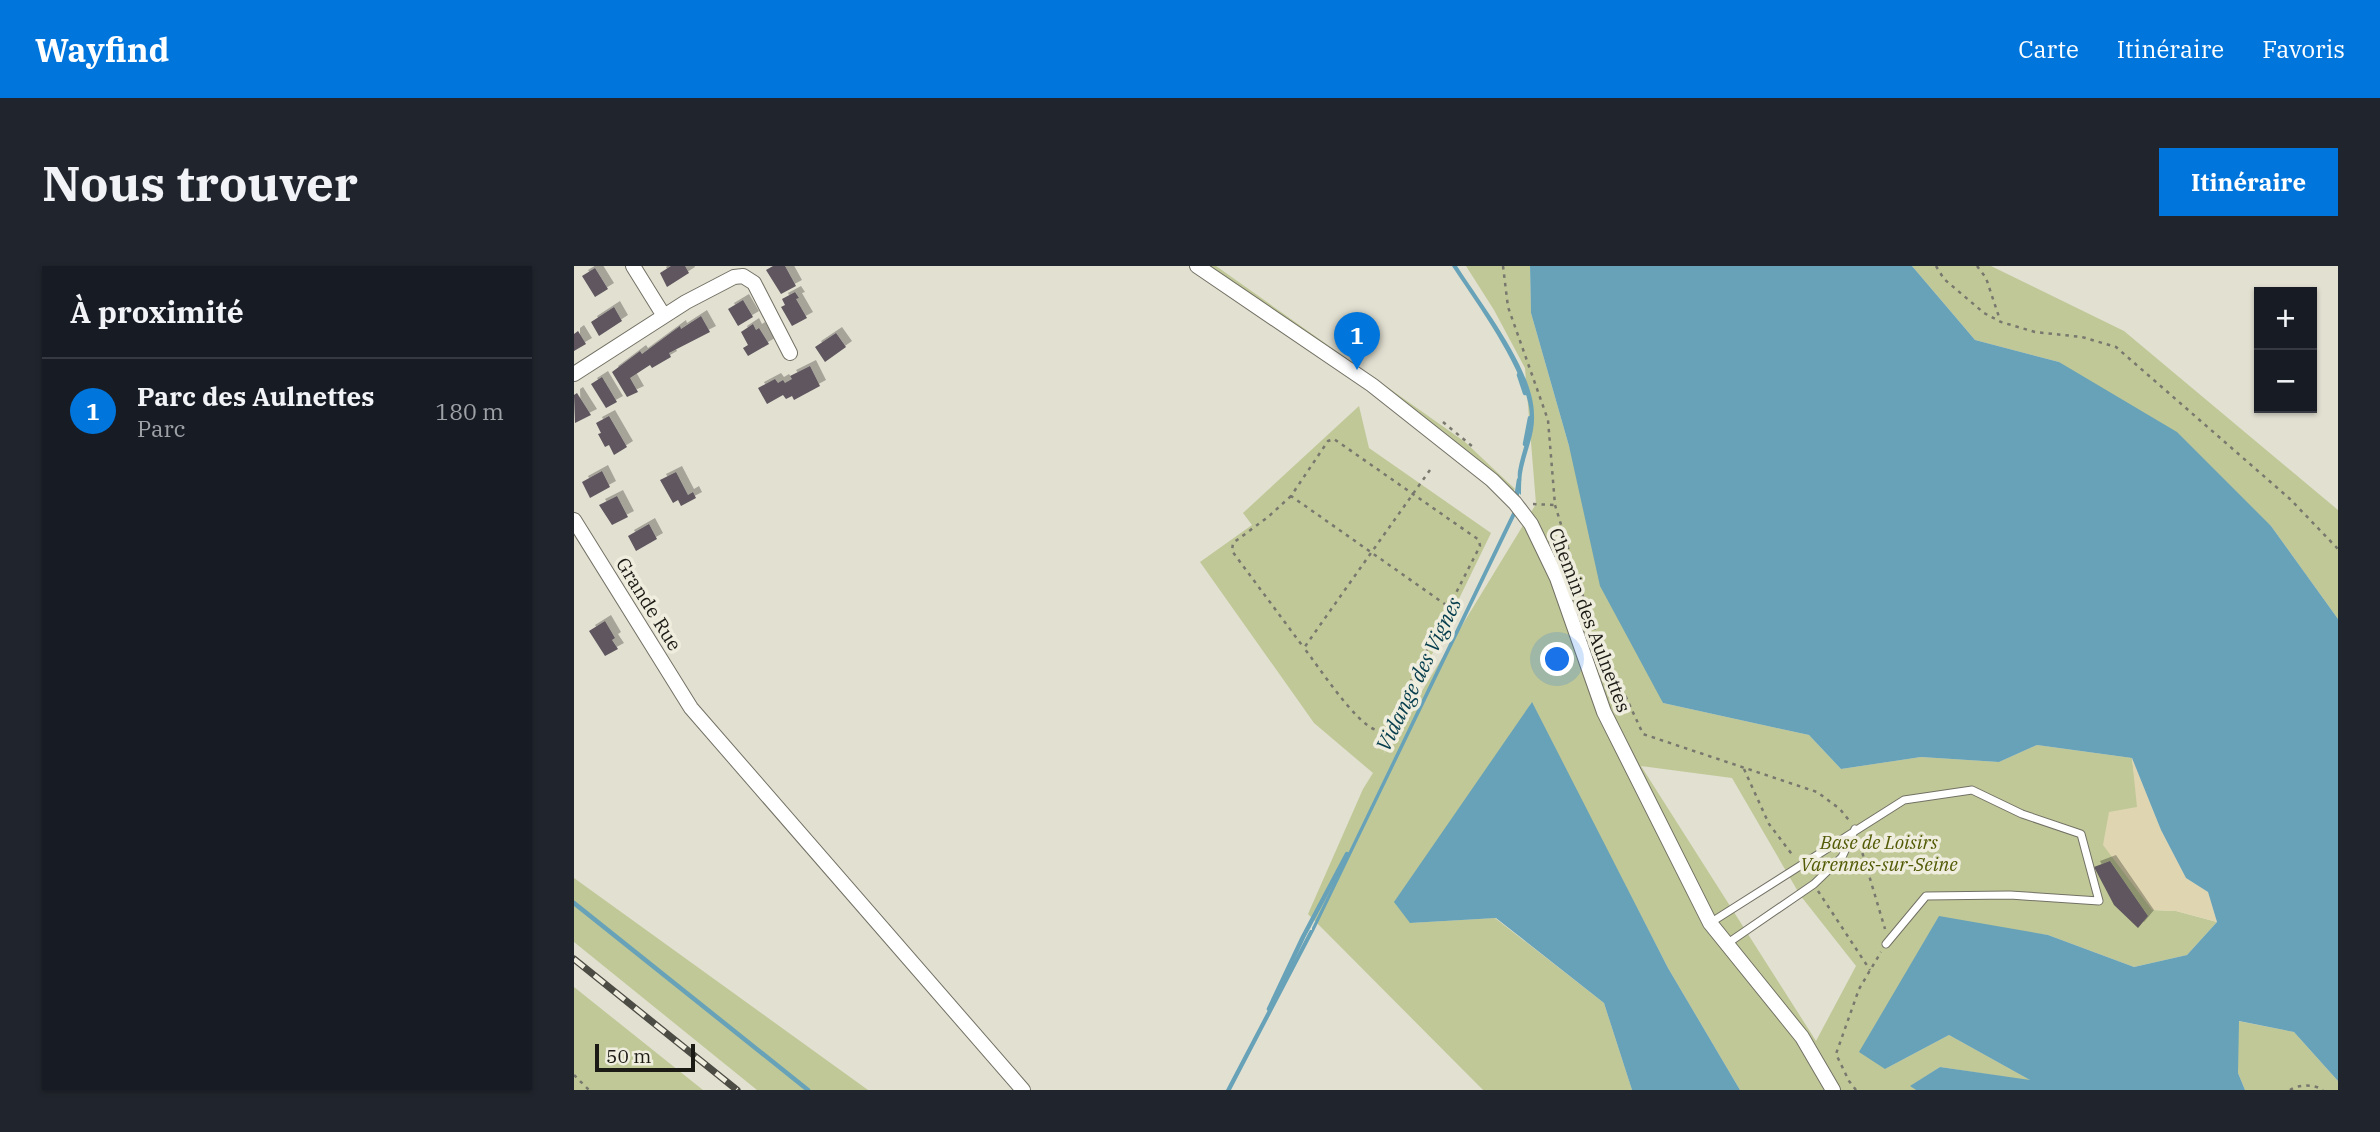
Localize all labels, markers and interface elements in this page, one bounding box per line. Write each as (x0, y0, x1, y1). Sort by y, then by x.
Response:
text: Wayfind (35, 28, 169, 71)
text: Carte (2018, 33, 2079, 65)
text: Itinéraire (2117, 33, 2224, 65)
text: Favoris (2262, 33, 2345, 65)
button: Itinéraire (2159, 148, 2338, 216)
text: Nous trouver (42, 151, 358, 214)
map controls (2254, 287, 2317, 413)
button: + (2254, 287, 2317, 350)
text: À proximité (70, 292, 244, 331)
pin: 1 (1334, 312, 1380, 370)
button: − (2254, 350, 2317, 413)
text: Parc des Aulnettes (137, 379, 375, 413)
text: 1 (86, 396, 100, 426)
text: 180 m (435, 396, 504, 426)
text: Parc (137, 413, 186, 443)
street label: Chemin des Aulnettes (1544, 524, 1636, 716)
street label: Grande Rue (611, 553, 687, 655)
water label: Vidange des Vignes (1369, 592, 1467, 756)
your location (1540, 642, 1574, 676)
park label: Base de Loisirs Varennes-sur-Seine (1800, 830, 1958, 876)
scale bar (595, 1041, 695, 1073)
text: 50 m (606, 1044, 651, 1068)

